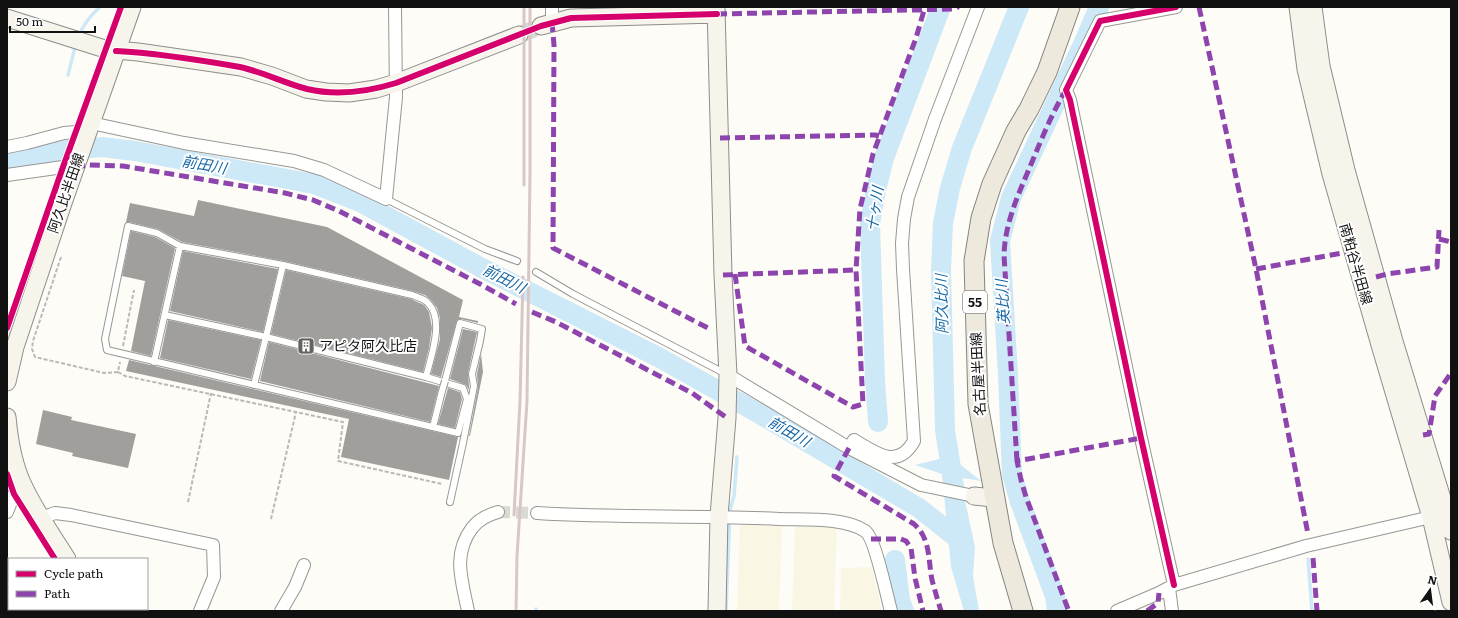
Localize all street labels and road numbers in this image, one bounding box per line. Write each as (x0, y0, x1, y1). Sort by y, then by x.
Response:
street label: 阿久比半田線 (42, 150, 88, 236)
street label: 南粕谷半田線 (1336, 221, 1378, 307)
road number: 55 (963, 291, 987, 313)
street label: 名古屋半田線 (965, 332, 989, 417)

